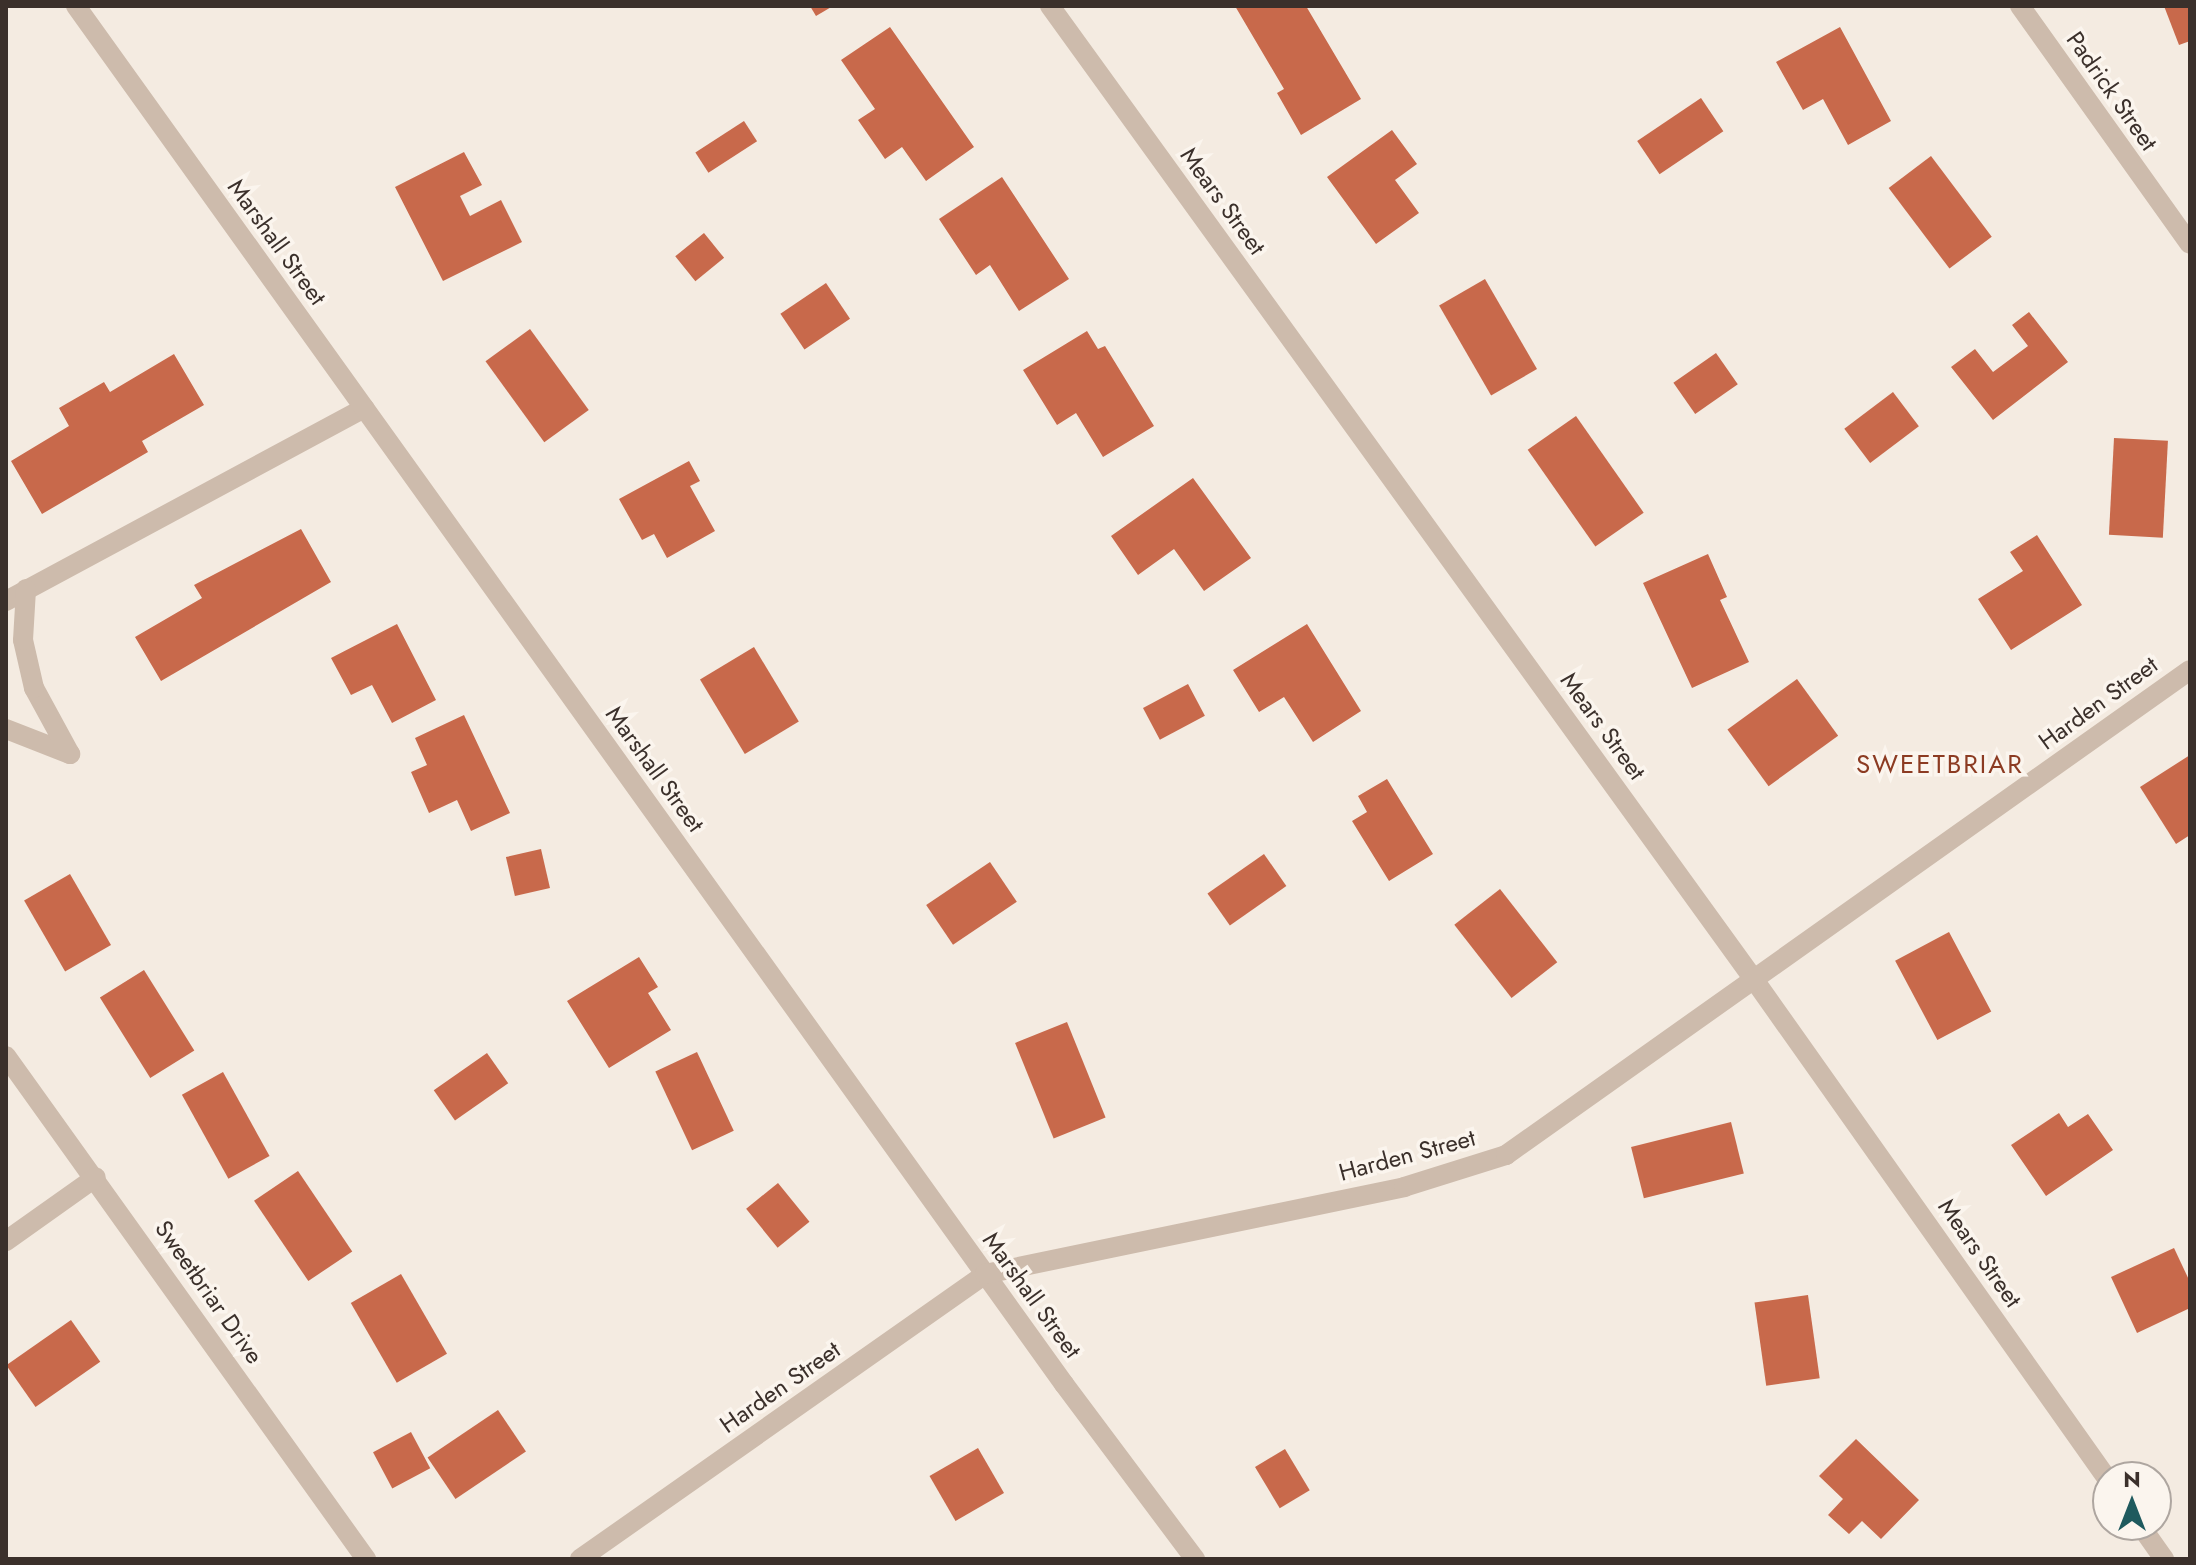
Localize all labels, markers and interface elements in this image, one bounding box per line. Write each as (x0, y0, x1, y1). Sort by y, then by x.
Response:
street label: Padrick Street (2060, 26, 2164, 156)
street label: Mears Street (1174, 142, 1272, 260)
street label: Marshall Street (222, 173, 332, 311)
street label: Harden Street (2033, 650, 2163, 756)
street label: Mears Street (1554, 667, 1652, 785)
street label: Marshall Street (600, 700, 710, 838)
district label: SWEETBRIAR (1856, 749, 2024, 781)
street label: Harden Street (1336, 1123, 1478, 1187)
street label: Mears Street (1932, 1193, 2028, 1313)
street label: Sweetbriar Drive (149, 1215, 269, 1369)
street label: Marshall Street (977, 1226, 1087, 1364)
street label: Harden Street (714, 1335, 846, 1439)
north arrow (2092, 1461, 2172, 1541)
text: N (2123, 1463, 2141, 1495)

